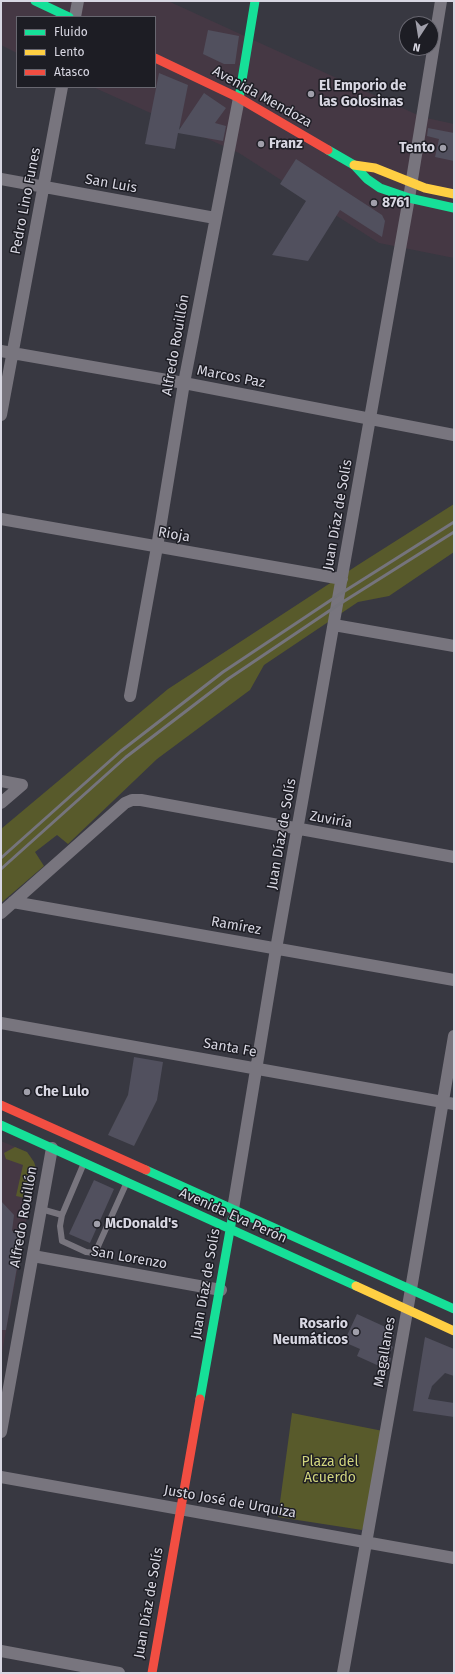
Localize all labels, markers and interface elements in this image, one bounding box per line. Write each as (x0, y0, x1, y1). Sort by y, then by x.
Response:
legend (16, 16, 156, 88)
north arrow (399, 16, 439, 56)
text: Fluido (54, 25, 88, 39)
text: N (412, 40, 422, 54)
text: Lento (54, 45, 84, 59)
street label: Avenida Mendoza (209, 63, 315, 131)
text: Atasco (54, 65, 90, 79)
place label: El Emporio de las Golosinas (319, 78, 406, 110)
marker: El Emporio de las Golosinas (306, 89, 316, 99)
place label: Franz (269, 136, 303, 152)
marker: Franz (256, 139, 266, 149)
place label: Tento (399, 140, 435, 156)
marker: Tento (438, 143, 448, 153)
street label: Pedro Lino Funes (7, 146, 45, 256)
street label: San Luis (84, 171, 138, 197)
place label: 8761 (382, 195, 410, 211)
marker: 8761 (369, 198, 379, 208)
street label: Alfredo Rouillón (159, 293, 193, 397)
street label: Marcos Paz (195, 362, 267, 392)
street label: Juan Díaz de Solís (320, 458, 356, 572)
street label: Rioja (157, 524, 191, 546)
street label: Juan Díaz de Solís (264, 777, 300, 891)
street label: Zuviría (308, 808, 354, 832)
street label: Ramírez (210, 913, 262, 939)
street label: Santa Fe (202, 1035, 258, 1061)
place label: Che Lulo (35, 1084, 89, 1100)
marker: Che Lulo (22, 1087, 32, 1097)
street label: Alfredo Rouillón (7, 1165, 41, 1269)
street label: Avenida Eva Perón (176, 1185, 290, 1247)
place label: McDonald's (105, 1216, 178, 1232)
marker: McDonald's (92, 1219, 102, 1229)
street label: Juan Díaz de Solís (188, 1227, 224, 1341)
street label: San Lorenzo (90, 1243, 168, 1273)
place label: Rosario Neumáticos (273, 1316, 348, 1348)
street label: Magallanes (371, 1316, 399, 1388)
marker: Rosario Neumáticos (351, 1327, 361, 1337)
park label: Plaza del Acuerdo (302, 1454, 358, 1486)
street label: Justo José de Urquiza (163, 1482, 297, 1522)
street label: Juan Díaz de Solís (131, 1546, 167, 1660)

